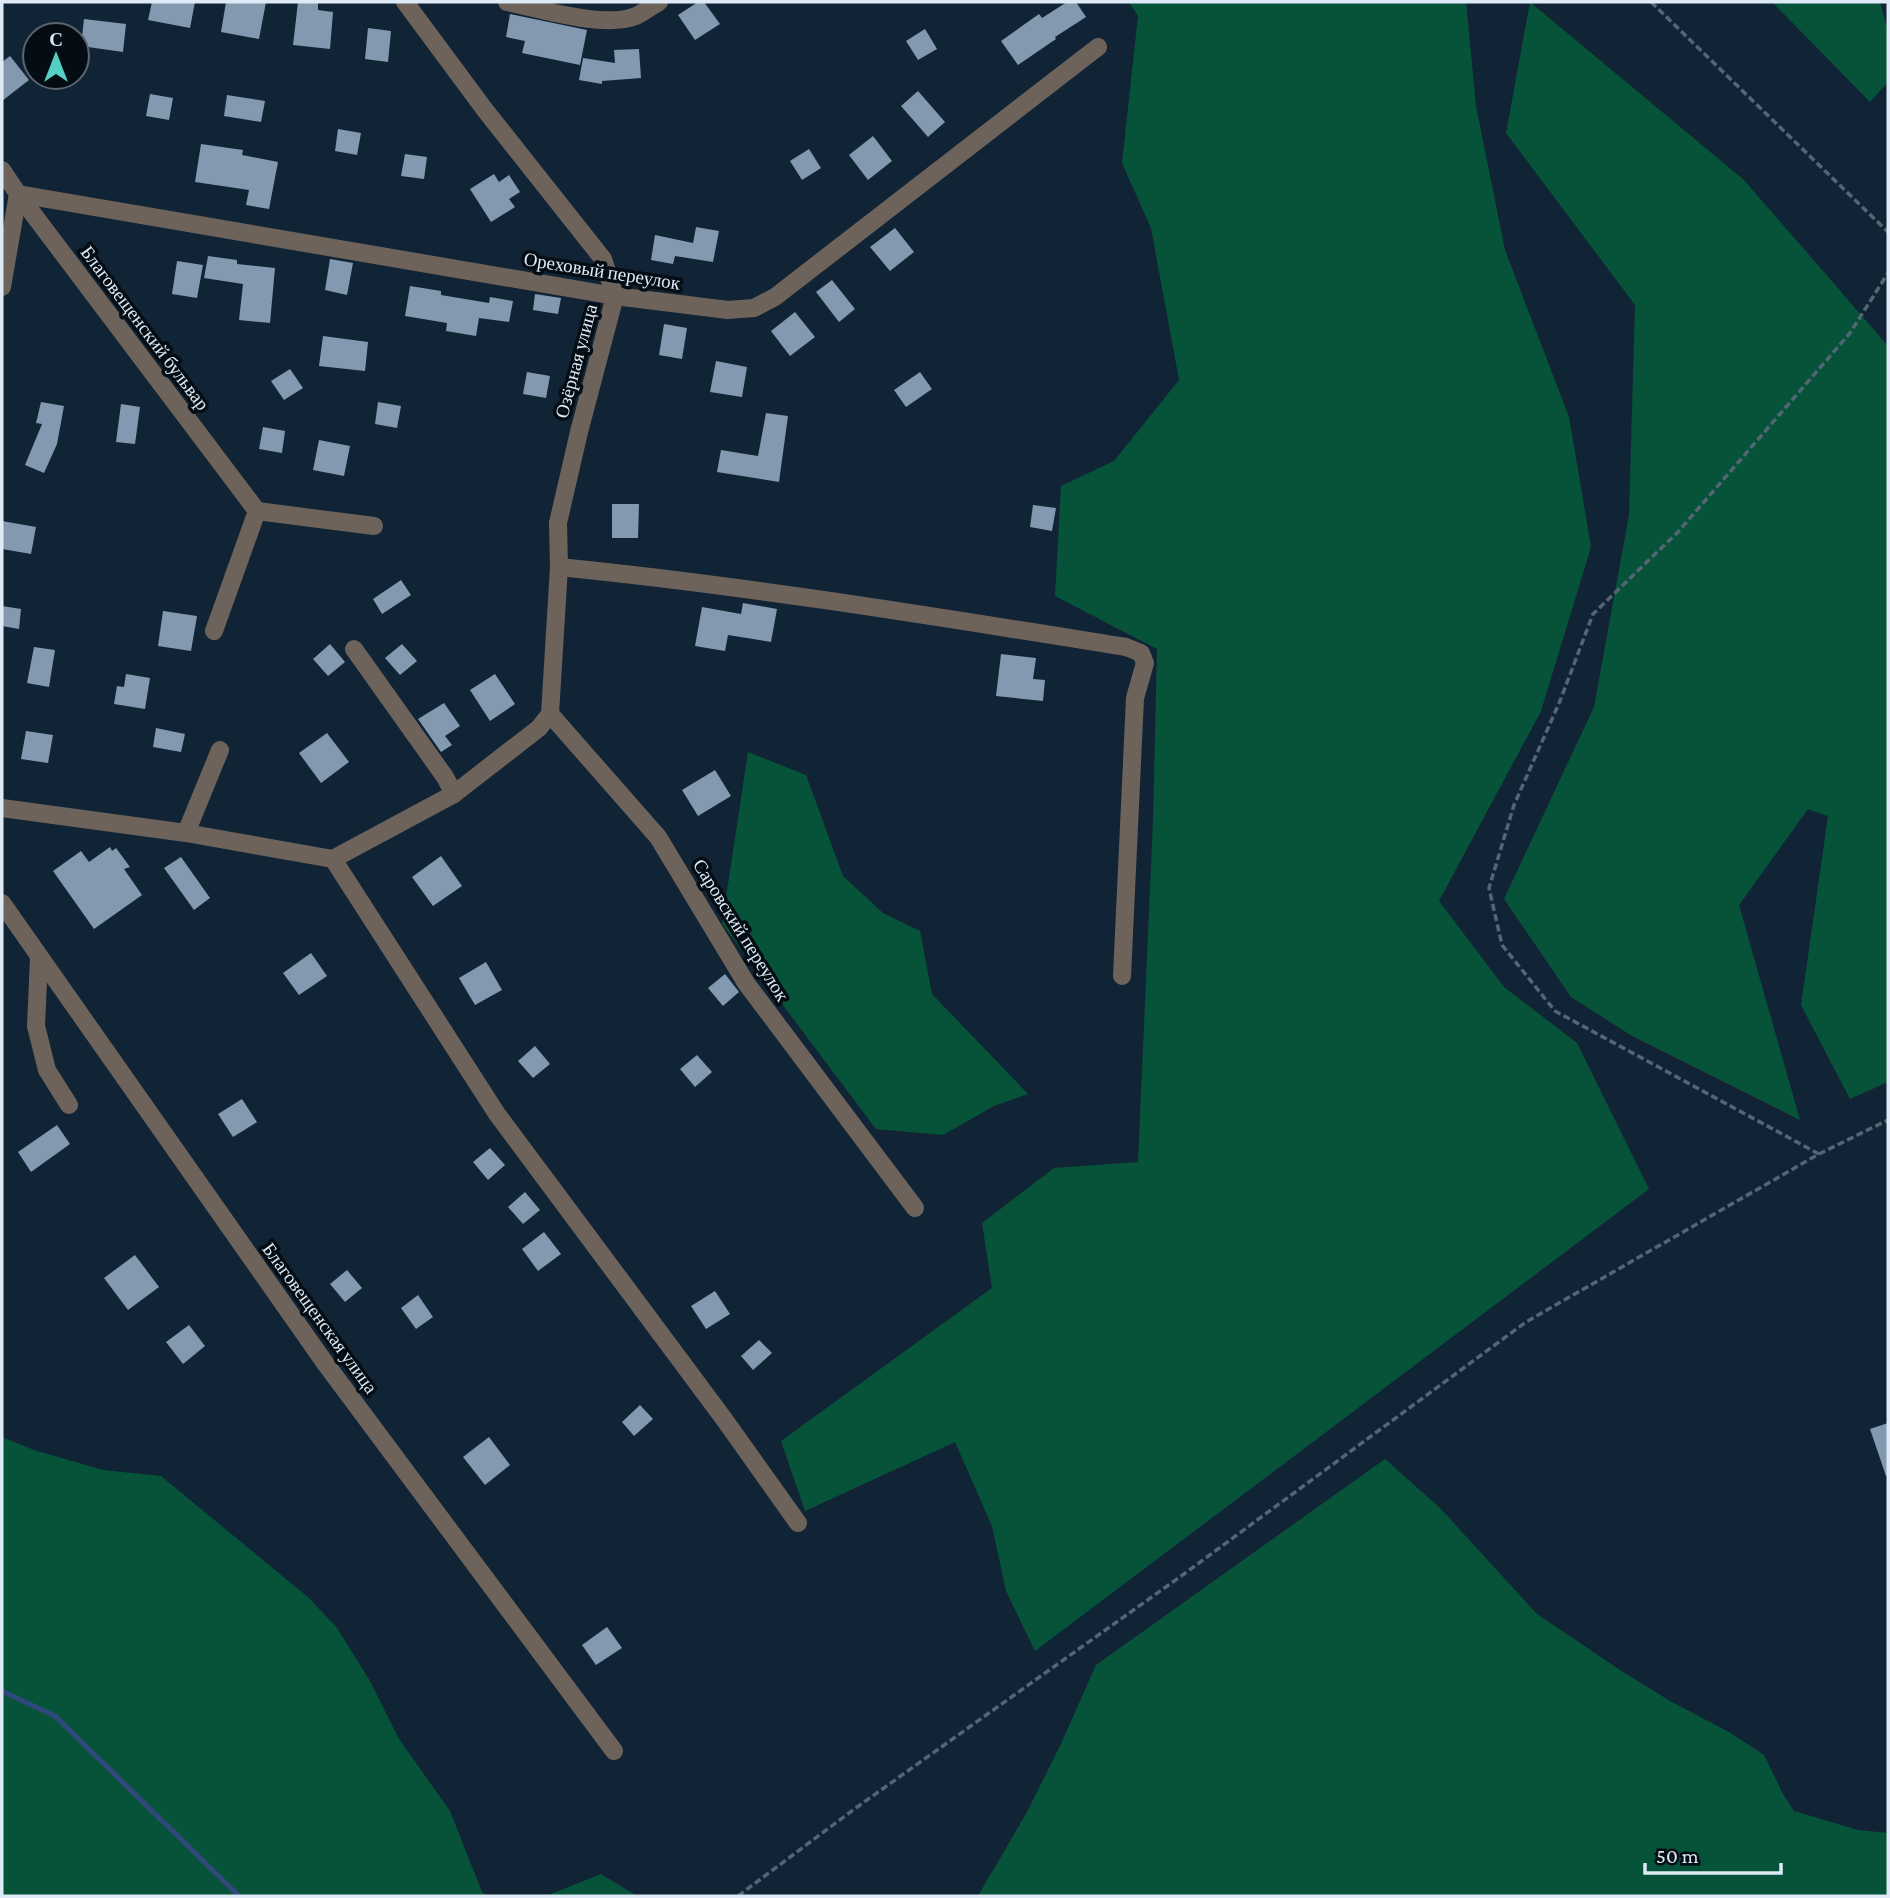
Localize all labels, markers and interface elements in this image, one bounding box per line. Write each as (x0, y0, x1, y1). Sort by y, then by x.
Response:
north arrow (21, 21, 91, 91)
text: С (49, 29, 63, 50)
street label: Благовещенский бульвар (76, 242, 214, 414)
street label: Ореховый переулок (522, 248, 682, 294)
street label: Озёрная улица (551, 301, 601, 420)
street label: Саровский переулок (689, 855, 794, 1006)
street label: Благовещенская улица (258, 1239, 382, 1398)
scale bar (1645, 1832, 1782, 1876)
text: 50 m (1656, 1844, 1699, 1868)

